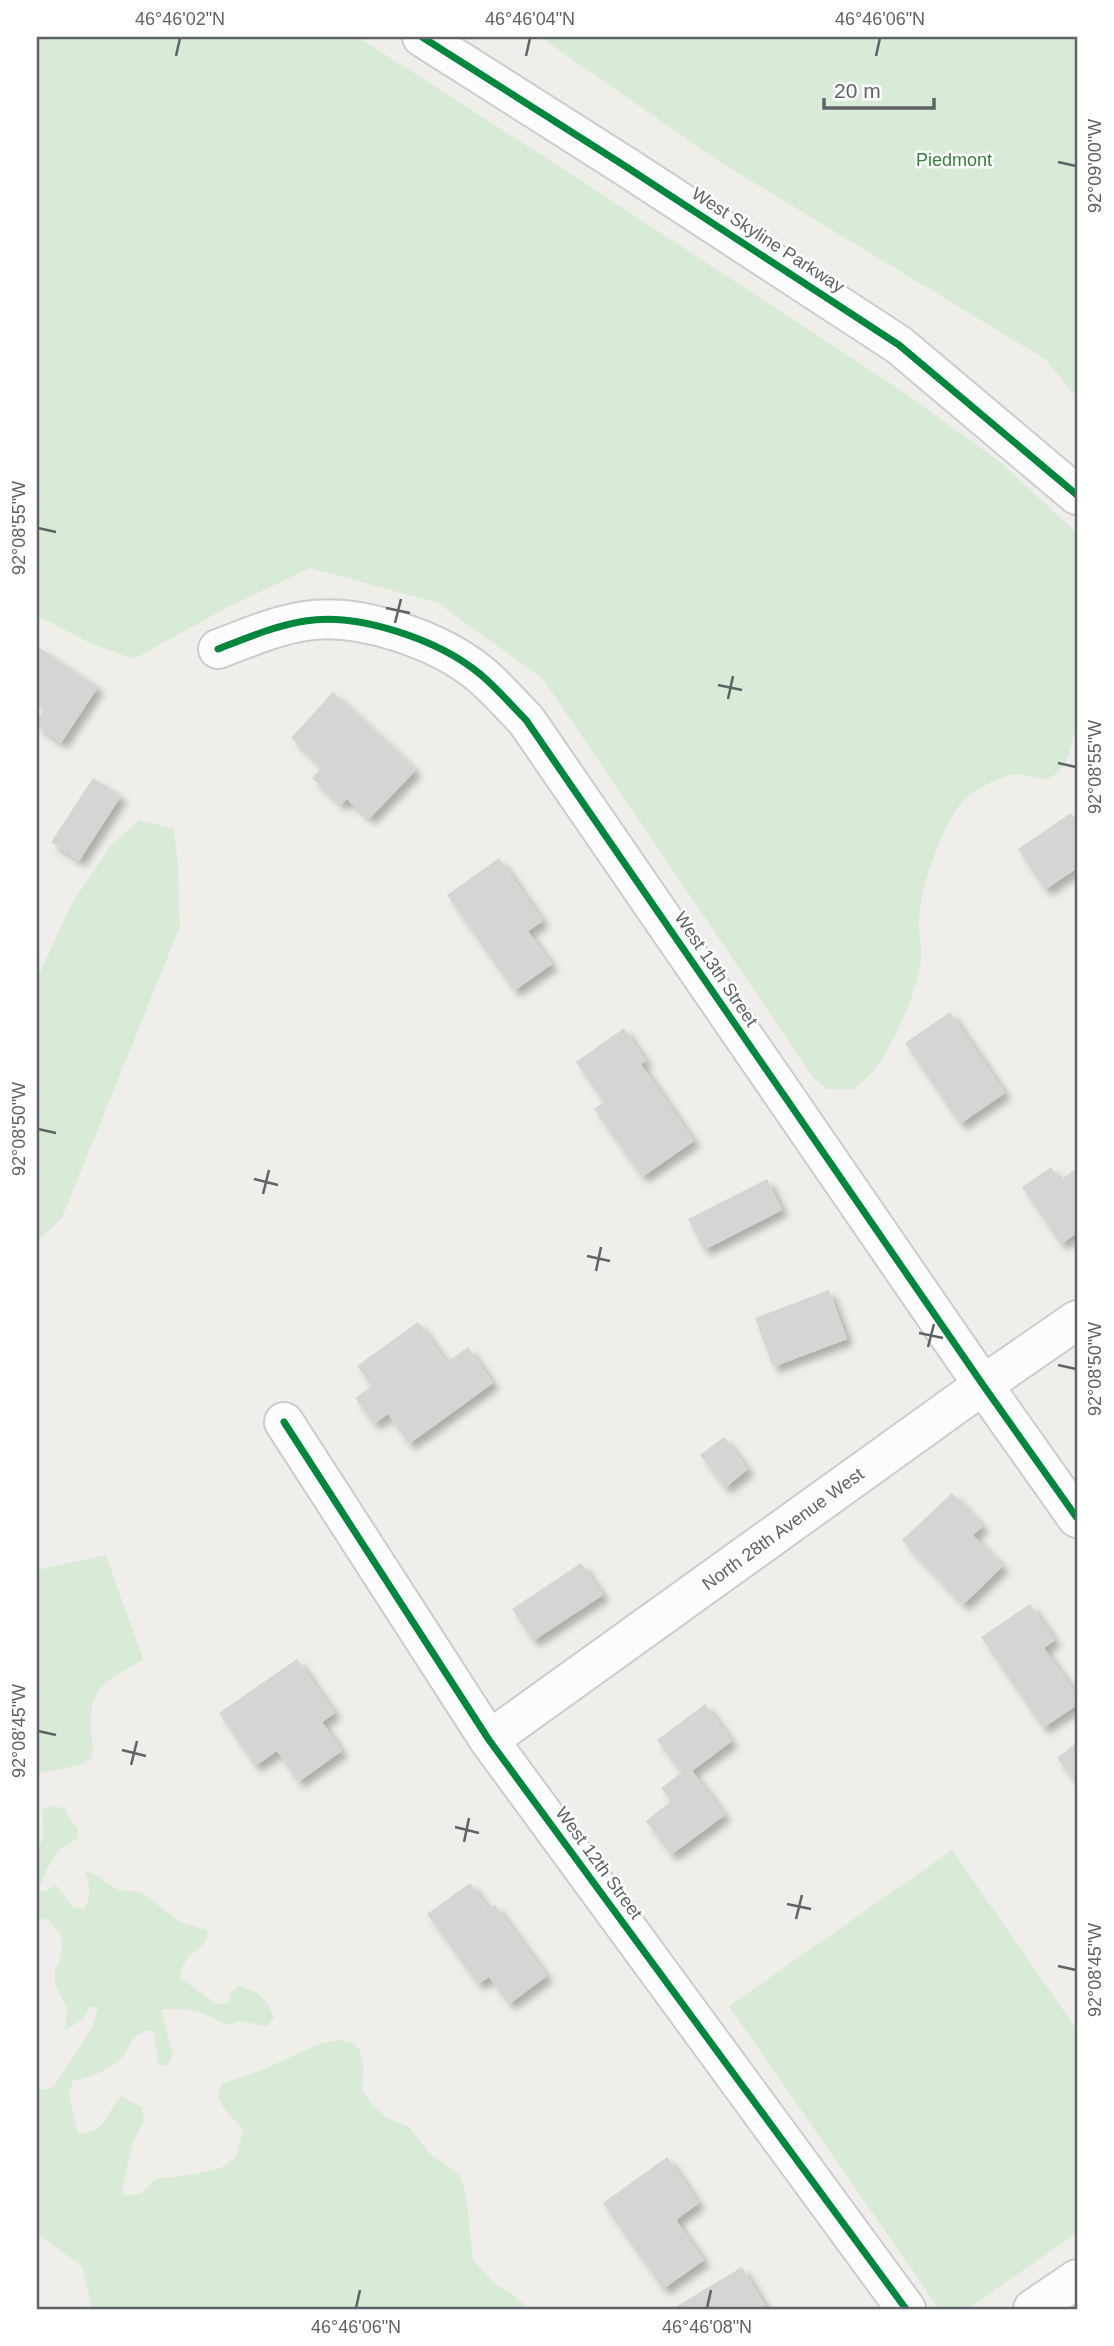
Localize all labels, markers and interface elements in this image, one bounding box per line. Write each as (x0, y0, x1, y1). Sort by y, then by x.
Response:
text: 46°46'02"N (135, 9, 225, 29)
text: 46°46'04"N (485, 9, 575, 29)
text: 46°46'06"N (835, 9, 925, 29)
scale bar (824, 66, 934, 110)
text: 20 m (834, 79, 881, 102)
text: 92°09'00"W (1085, 119, 1105, 213)
park label: Piedmont (916, 150, 992, 170)
street label: West Skyline Parkway (688, 183, 848, 297)
text: 92°08'55"W (9, 481, 29, 575)
text: 92°08'55"W (1085, 720, 1105, 814)
street label: West 13th Street (670, 908, 762, 1030)
text: 92°08'50"W (9, 1082, 29, 1176)
text: 92°08'50"W (1085, 1322, 1105, 1416)
street label: North 28th Avenue West (698, 1464, 868, 1594)
text: 92°08'45"W (9, 1684, 29, 1778)
street label: West 12th Street (552, 1803, 646, 1923)
text: 92°08'45"W (1085, 1923, 1105, 2017)
text: 46°46'06"N (311, 2317, 401, 2337)
text: 46°46'08"N (662, 2317, 752, 2337)

